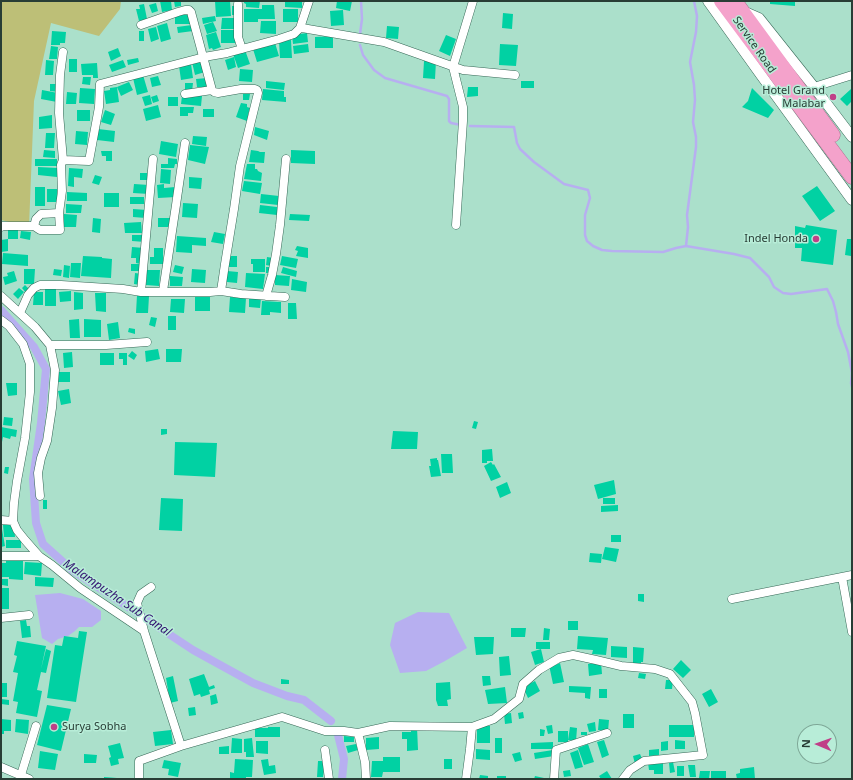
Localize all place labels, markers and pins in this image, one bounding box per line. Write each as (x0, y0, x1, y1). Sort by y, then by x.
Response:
place label: Hotel Grand Malabar (762, 84, 825, 110)
marker: Hotel Grand Malabar (828, 92, 838, 102)
place label: Indel Honda (744, 232, 808, 246)
marker: Indel Honda (811, 234, 821, 244)
place label: Surya Sobha (62, 720, 126, 734)
marker: Surya Sobha (49, 722, 59, 732)

